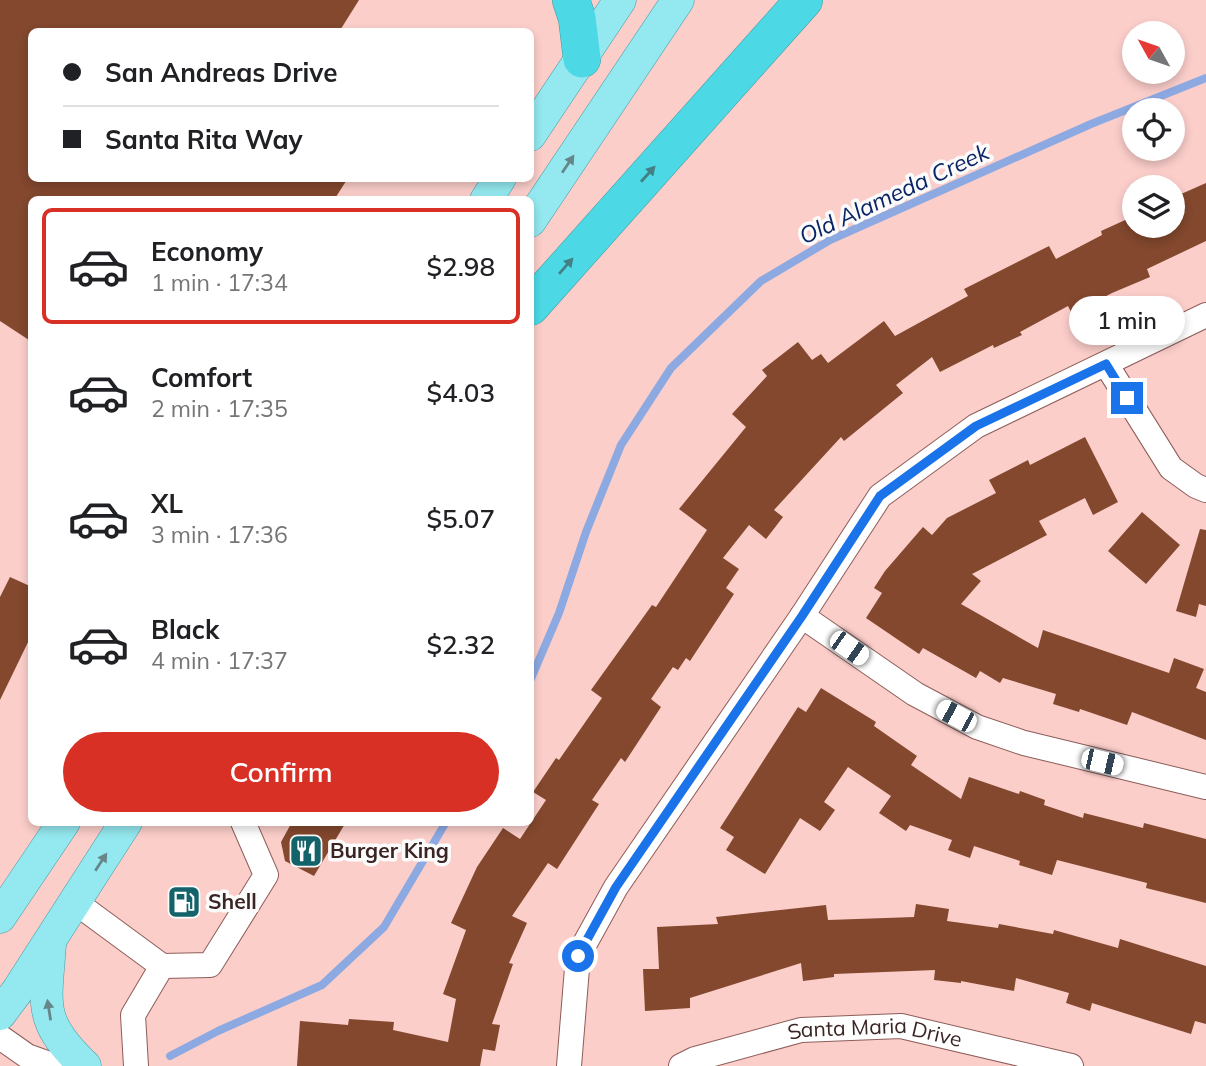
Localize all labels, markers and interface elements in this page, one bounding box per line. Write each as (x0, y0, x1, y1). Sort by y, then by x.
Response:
north arrow (1122, 21, 1185, 84)
map controls (1122, 21, 1185, 238)
text: San Andreas Drive (105, 56, 337, 89)
button: locate (1122, 98, 1185, 161)
text: Santa Rita Way (105, 123, 303, 156)
water label: Old Alameda Creek (794, 136, 994, 250)
one-way arrow (562, 154, 575, 174)
one-way arrow (639, 166, 655, 183)
button: layers (1122, 175, 1185, 238)
icon: car (67, 235, 130, 298)
text: Economy (151, 235, 263, 268)
text: $2.98 (426, 250, 495, 283)
one-way arrow (558, 257, 574, 275)
text: 1 min · 17:34 (151, 268, 288, 297)
callout: 1 min (1069, 296, 1185, 346)
text: 1 min (1097, 306, 1157, 335)
icon: car (67, 361, 130, 424)
text: Comfort (151, 361, 252, 394)
text: $4.03 (426, 376, 495, 409)
route end (1111, 382, 1143, 414)
text: 2 min · 17:35 (151, 394, 288, 423)
icon: car (67, 487, 130, 550)
text: XL (151, 487, 183, 520)
text: $5.07 (426, 502, 495, 535)
text: 3 min · 17:36 (151, 520, 288, 549)
icon: car (67, 613, 130, 676)
text: Black (151, 613, 219, 646)
car (826, 627, 873, 669)
text: $2.32 (426, 628, 495, 661)
text: 4 min · 17:37 (151, 646, 288, 675)
car (933, 697, 980, 735)
button: Confirm (63, 732, 499, 812)
car (1080, 747, 1125, 777)
restaurant icon: Burger King (287, 832, 325, 870)
place label: Burger King (330, 837, 449, 863)
one-way arrow (94, 852, 107, 871)
fuel station icon: Shell (165, 883, 203, 921)
place label: Shell (208, 888, 257, 914)
route start (562, 940, 594, 972)
one-way arrow (43, 999, 54, 1021)
street label: Santa Maria Drive (784, 1012, 965, 1052)

